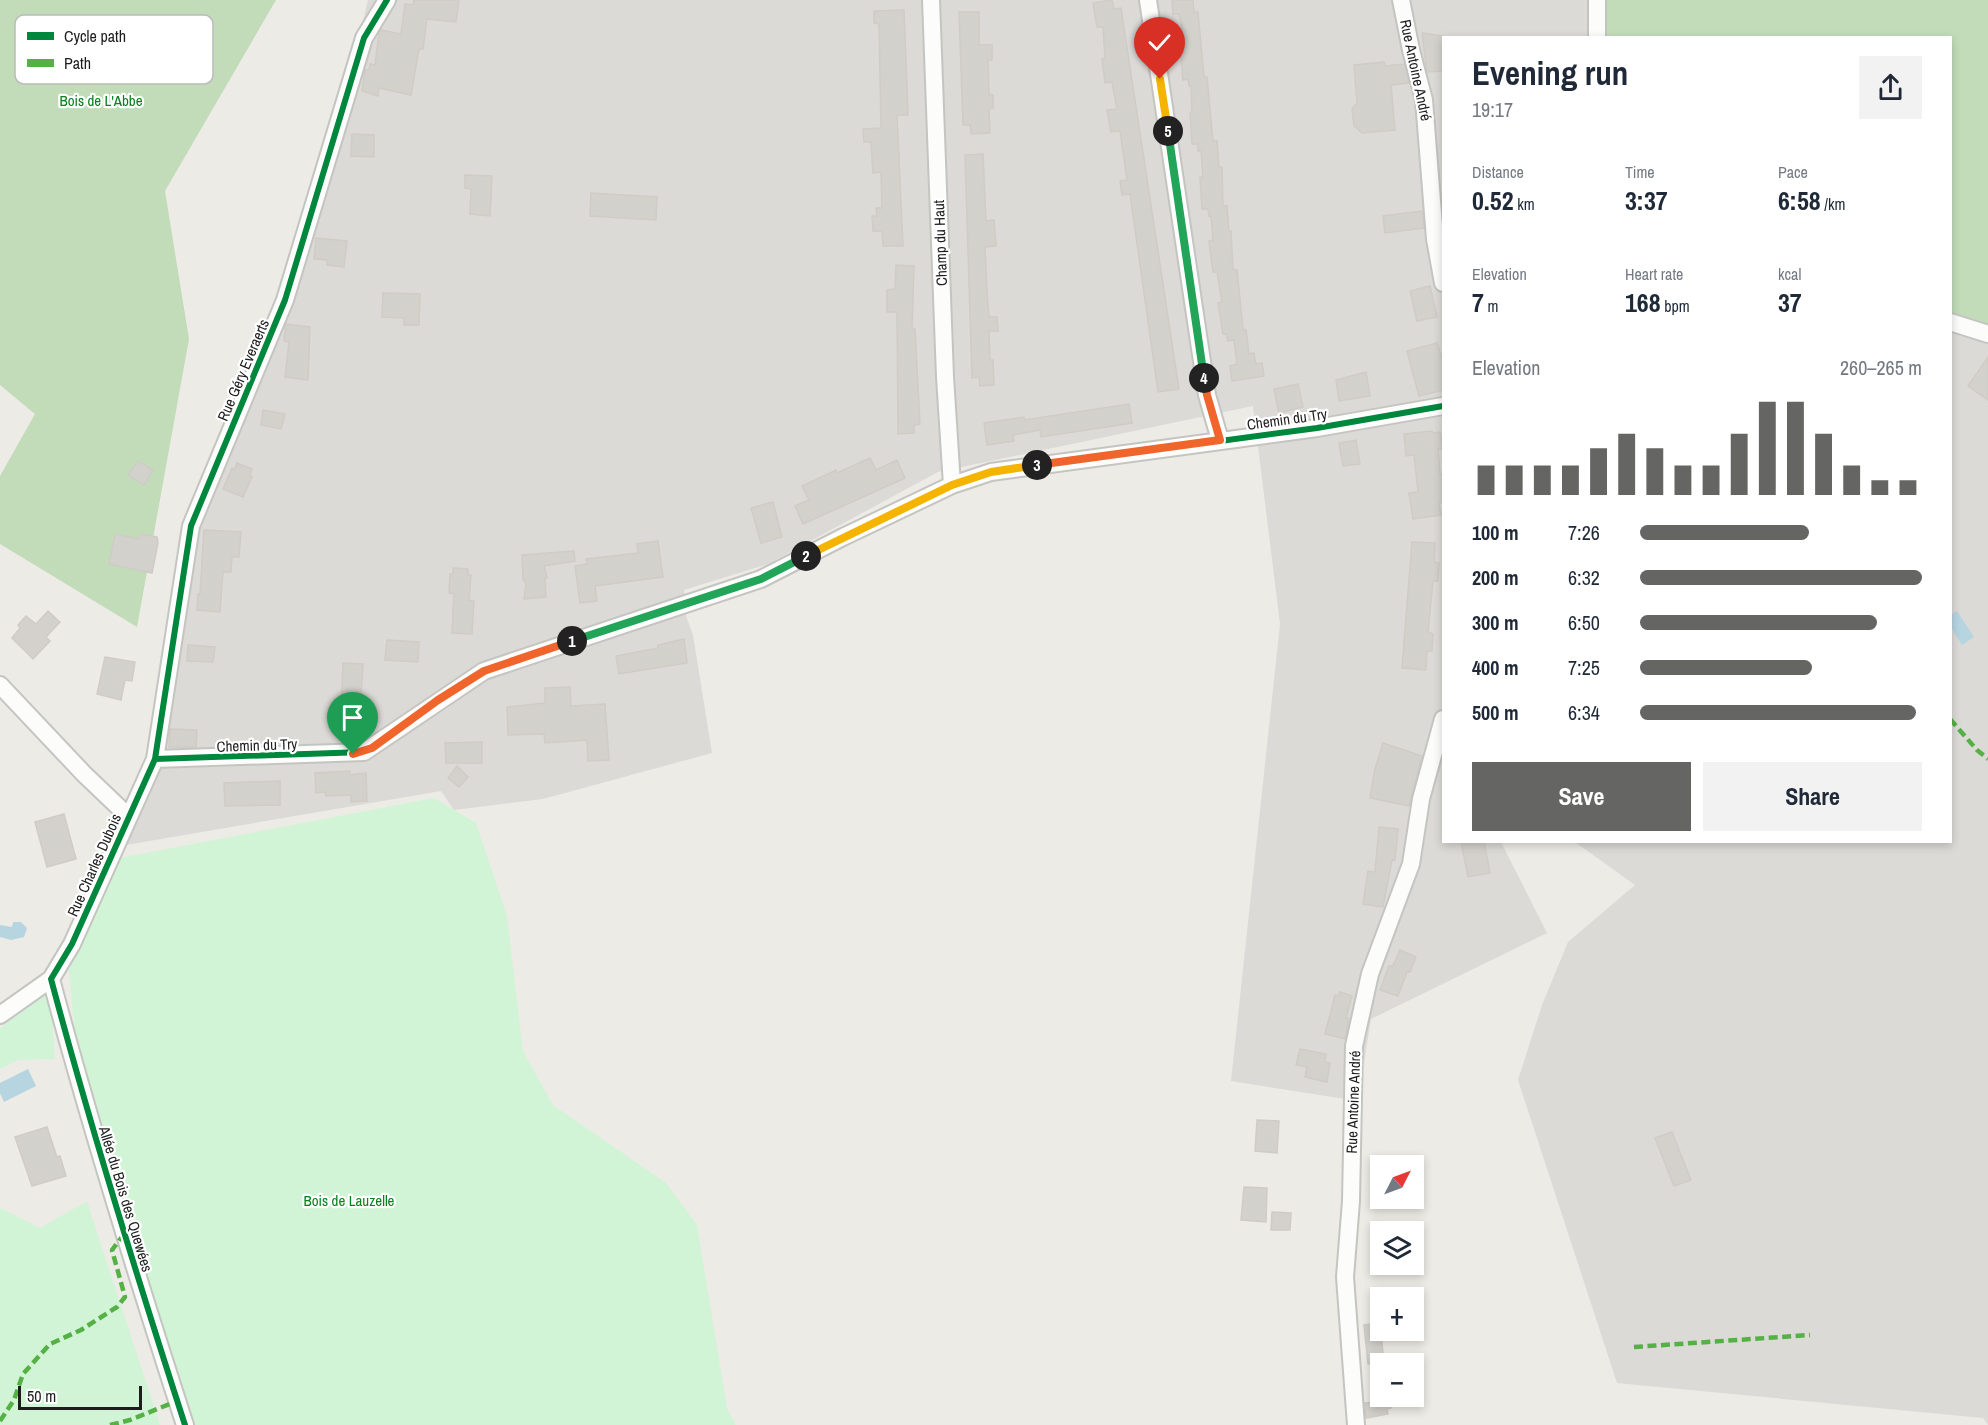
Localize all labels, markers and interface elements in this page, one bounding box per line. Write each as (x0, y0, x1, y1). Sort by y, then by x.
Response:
legend (15, 15, 213, 84)
pin (1134, 17, 1185, 79)
street label: Rue Antoine André (1395, 17, 1437, 123)
text: Cycle path (64, 25, 126, 47)
icon: check (1143, 26, 1176, 59)
text: Evening run (1472, 51, 1628, 95)
text: Path (64, 52, 91, 74)
button: share (1859, 56, 1922, 119)
park label: Bois de L'Abbe (59, 90, 143, 111)
text: 19:17 (1472, 96, 1513, 123)
pin: 5 (1153, 116, 1183, 146)
text: 5 (1164, 120, 1172, 142)
text: Distance (1472, 161, 1524, 183)
text: Time (1625, 161, 1655, 183)
text: Pace (1778, 161, 1808, 183)
text: 0.52 (1472, 183, 1514, 218)
text: 3:37 (1625, 183, 1668, 218)
text: 6:58 (1778, 183, 1821, 218)
text: km (1514, 193, 1535, 215)
text: /km (1821, 193, 1845, 215)
street label: Champ du Haut (928, 199, 952, 286)
text: Elevation (1472, 263, 1527, 285)
text: Heart rate (1625, 263, 1683, 285)
text: kcal (1778, 263, 1801, 285)
text: 7 (1472, 285, 1484, 320)
text: 168 (1625, 285, 1661, 320)
text: 37 (1778, 285, 1802, 320)
text: m (1484, 295, 1498, 317)
text: bpm (1661, 295, 1690, 317)
street label: Rue Géry Everaerts (212, 316, 274, 424)
text: Elevation (1472, 354, 1540, 381)
text: 260–265 m (1840, 354, 1922, 381)
pin: 4 (1189, 363, 1219, 393)
text: 4 (1200, 367, 1208, 389)
street label: Chemin du Try (1246, 403, 1329, 435)
pin: 3 (1022, 450, 1052, 480)
text: 3 (1033, 454, 1041, 476)
text: 100 m (1472, 519, 1519, 546)
text: 7:26 (1568, 519, 1600, 546)
pin: 2 (791, 541, 821, 571)
text: 2 (802, 545, 810, 567)
text: 200 m (1472, 564, 1519, 591)
text: 6:32 (1568, 564, 1600, 591)
text: 300 m (1472, 609, 1519, 636)
text: 6:50 (1568, 609, 1600, 636)
pin: 1 (557, 626, 587, 656)
text: 1 (568, 630, 576, 652)
text: 400 m (1472, 654, 1519, 681)
text: 7:25 (1568, 654, 1600, 681)
pin (327, 692, 378, 754)
text: 500 m (1472, 699, 1519, 726)
text: 6:34 (1568, 699, 1600, 726)
icon: arrive (336, 701, 369, 734)
street label: Chemin du Try (216, 733, 299, 757)
button: Save (1472, 762, 1691, 831)
button: Share (1703, 762, 1922, 831)
street label: Rue Charles Dubois (62, 810, 126, 920)
street label: Rue Antoine André (1341, 1050, 1365, 1154)
street label: Allée du Bois des Quewées (94, 1123, 158, 1274)
north arrow (1370, 1155, 1424, 1209)
map controls (1370, 1155, 1424, 1407)
park label: Bois de Lauzelle (304, 1190, 395, 1211)
button: layers (1370, 1221, 1424, 1275)
button: + (1370, 1287, 1424, 1341)
button: − (1370, 1353, 1424, 1407)
scale bar (18, 1383, 142, 1410)
text: 50 m (27, 1385, 56, 1407)

